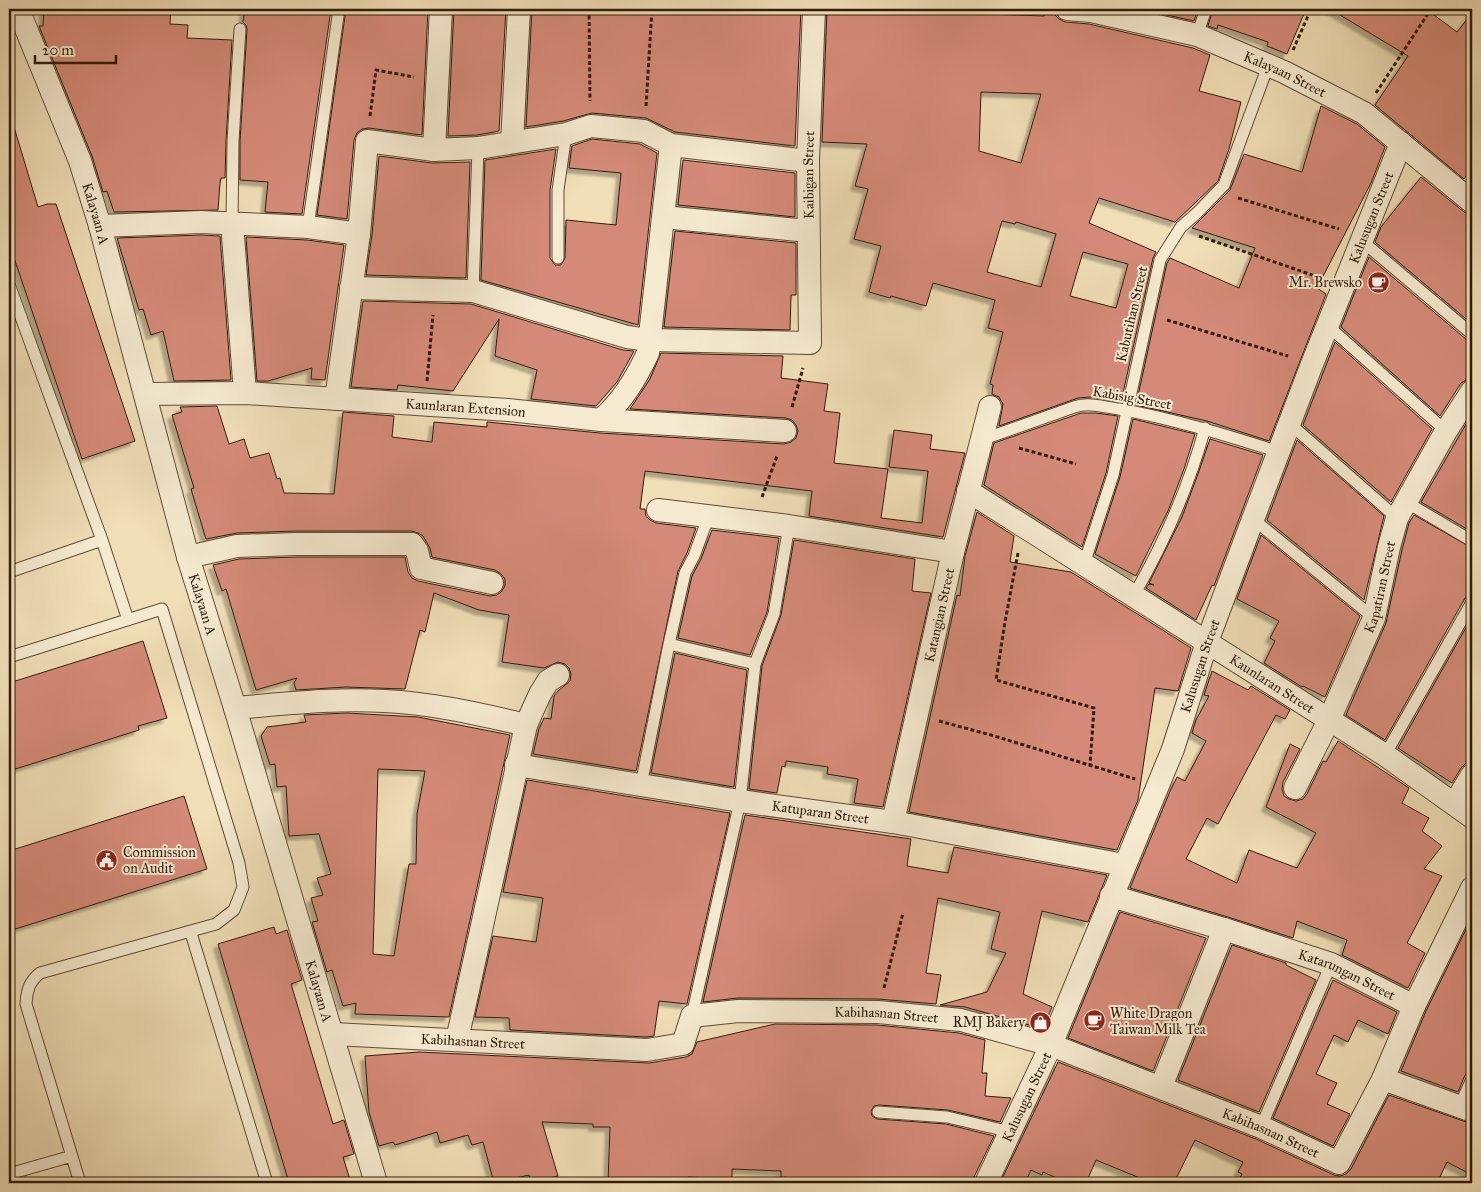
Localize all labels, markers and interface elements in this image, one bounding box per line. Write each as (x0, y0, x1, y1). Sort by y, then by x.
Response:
scale bar (35, 32, 116, 64)
text: 20 m (42, 41, 74, 59)
street label: Kalayaan Street (1241, 47, 1329, 101)
street label: Kaibigan Street (799, 131, 818, 219)
street label: Kalusugan Street (1345, 169, 1397, 266)
street label: Kalayaan A (79, 180, 113, 247)
street label: Kabutihan Street (1113, 264, 1151, 364)
cafe icon: Mr. Brewsko (1366, 270, 1390, 294)
place label: Mr. Brewsko (1289, 274, 1362, 291)
street label: Kabisig Street (1091, 383, 1173, 413)
street label: Kaunlaran Extension (405, 395, 527, 420)
street label: Kapatiran Street (1360, 539, 1399, 636)
street label: Katangian Street (920, 566, 958, 664)
street label: Kalayaan A (185, 571, 220, 638)
street label: Kalusugan Street (1177, 617, 1223, 715)
street label: Kaunlaran Street (1227, 650, 1318, 717)
street label: Katuparan Street (771, 797, 870, 827)
place label: Commission on Audit (123, 844, 196, 877)
public building icon: Commission on Audit (95, 848, 119, 872)
street label: Katarungan Street (1296, 945, 1398, 1004)
street label: Kalayaan A (302, 958, 336, 1025)
street label: Kabihasnan Street (834, 1003, 939, 1026)
place label: White Dragon Taiwan Milk Tea (1110, 1005, 1206, 1038)
cafe icon: White Dragon Taiwan Milk Tea (1082, 1009, 1106, 1033)
shop icon: RMJ Bakery (1029, 1010, 1053, 1034)
place label: RMJ Bakery (953, 1014, 1025, 1032)
street label: Kabihasnan Street (420, 1030, 525, 1052)
street label: Kalusugan Street (998, 1049, 1055, 1145)
street label: Kabihasnan Street (1220, 1104, 1322, 1161)

